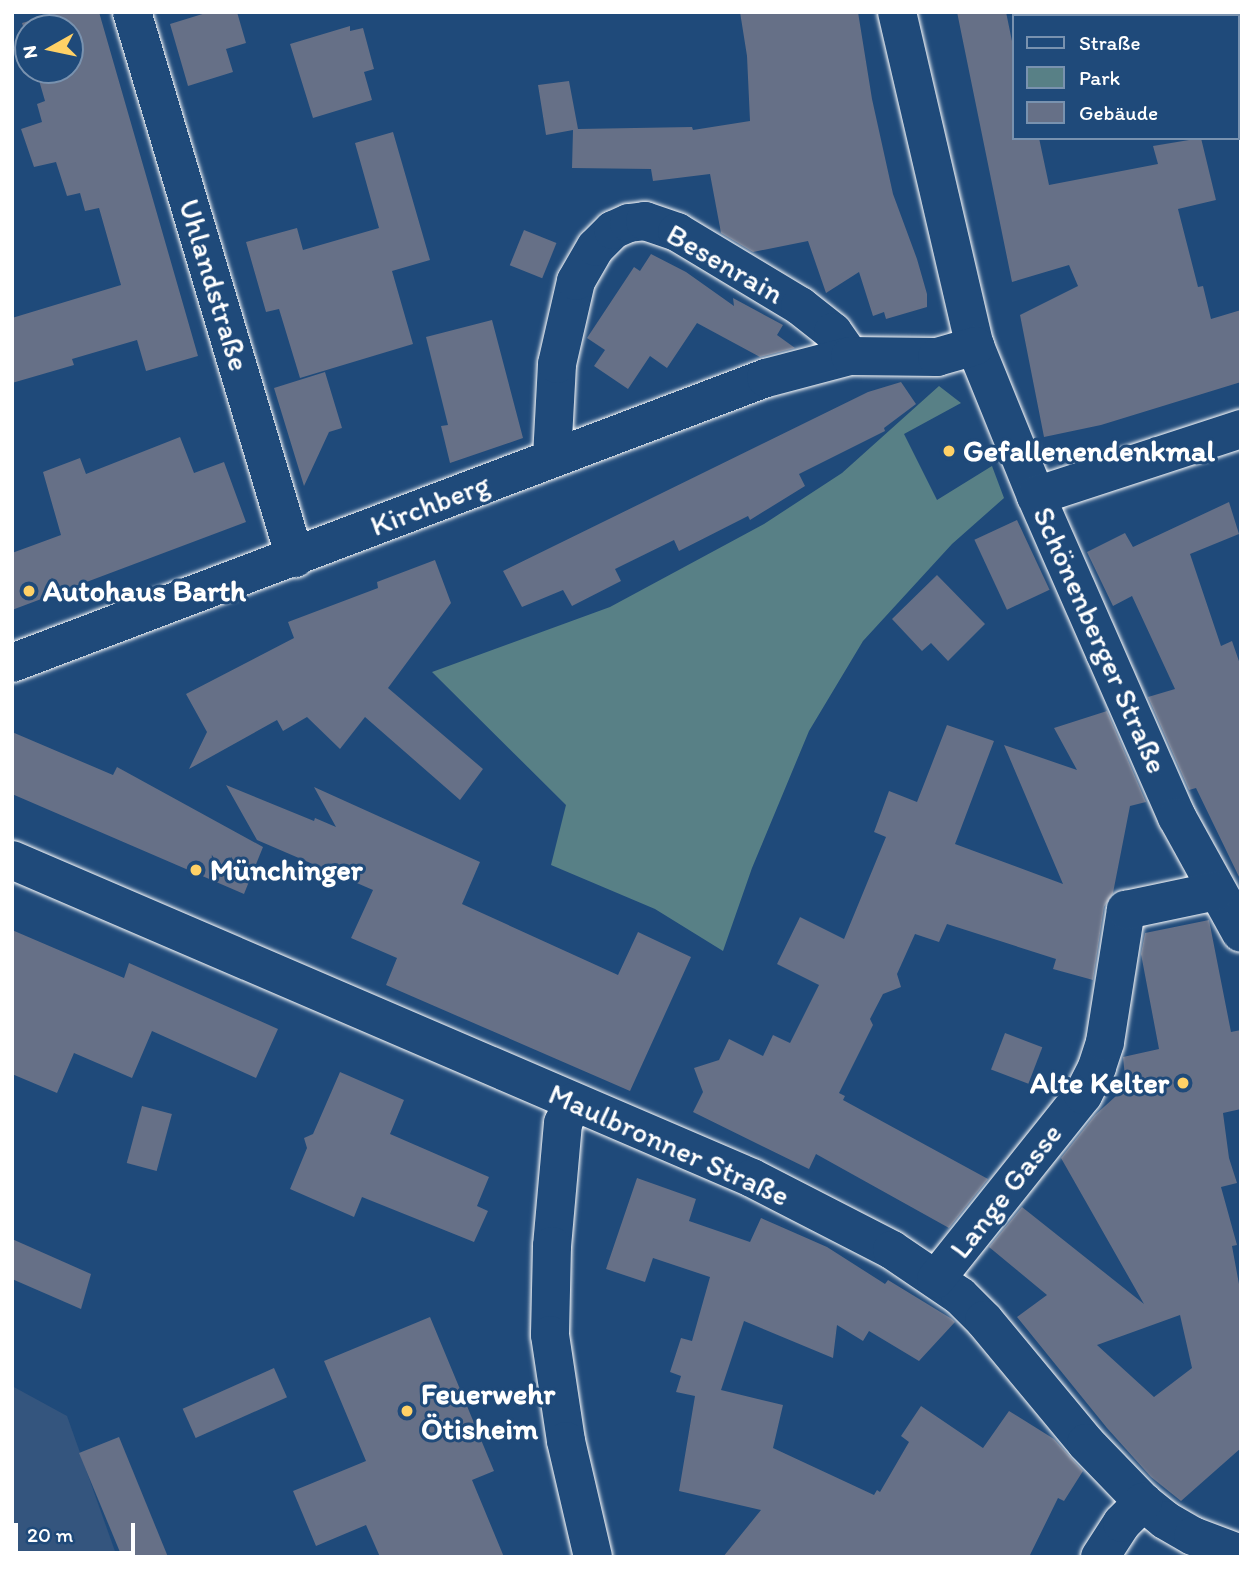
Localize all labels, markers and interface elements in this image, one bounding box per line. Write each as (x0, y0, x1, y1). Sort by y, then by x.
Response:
north arrow (14, 14, 84, 84)
legend (1012, 14, 1239, 140)
text: Straße (1079, 30, 1140, 55)
text: N (17, 44, 42, 60)
text: Park (1079, 65, 1120, 90)
text: Gebäude (1079, 100, 1158, 125)
street label: Uhlandstraße (171, 195, 257, 375)
street label: Besenrain (660, 216, 790, 312)
place label: Gefallenendenkmal (963, 433, 1215, 469)
marker: Gefallenendenkmal (941, 443, 957, 459)
street label: Kirchberg (365, 466, 495, 544)
street label: Schönenberger Straße (1025, 501, 1175, 779)
place label: Autohaus Barth (43, 573, 247, 609)
marker: Autohaus Barth (21, 583, 37, 599)
place label: Münchinger (210, 852, 363, 888)
marker: Münchinger (188, 862, 204, 878)
place label: Alte Kelter (1030, 1065, 1169, 1101)
marker: Alte Kelter (1175, 1075, 1191, 1091)
street label: Maulbronner Straße (543, 1076, 795, 1214)
street label: Lange Gasse (942, 1116, 1070, 1266)
place label: Feuerwehr Ötisheim (421, 1376, 555, 1446)
marker: Feuerwehr Ötisheim (399, 1403, 415, 1419)
scale bar (18, 1510, 138, 1554)
text: 20 m (27, 1522, 73, 1547)

